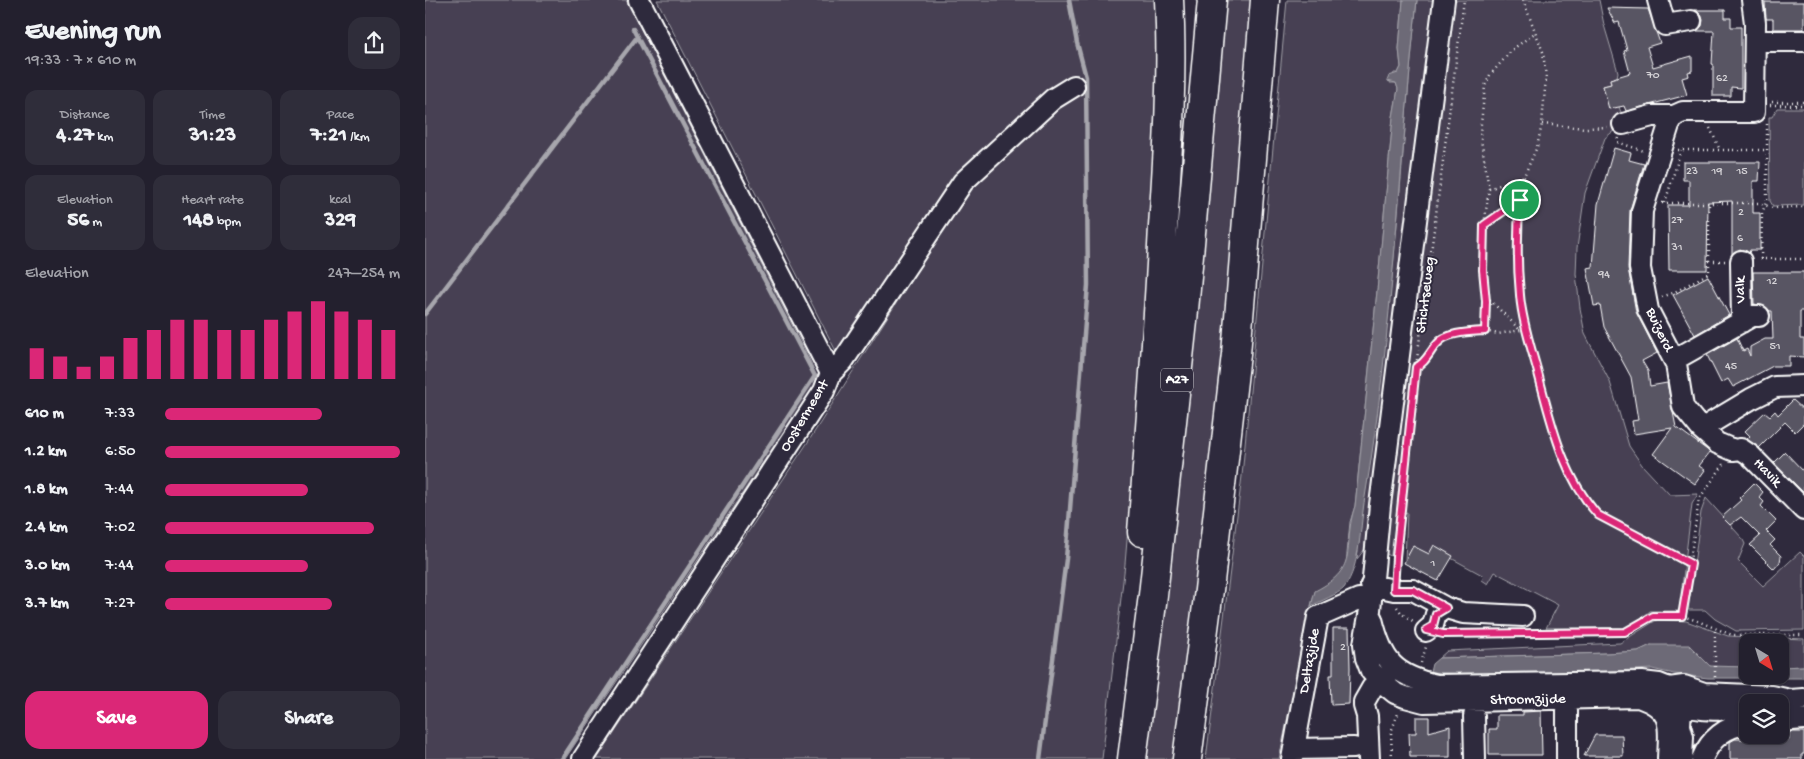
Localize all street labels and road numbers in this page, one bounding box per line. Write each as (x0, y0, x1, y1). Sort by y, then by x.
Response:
street label: Stichtseweg (1412, 256, 1440, 334)
street label: Valk (1732, 275, 1750, 304)
street label: Buizerd (1641, 304, 1677, 356)
road number: A27 (1161, 368, 1193, 392)
street label: Oostermeent (776, 375, 835, 455)
street label: Havik (1749, 455, 1786, 492)
street label: Deltazijde (1295, 627, 1325, 696)
street label: Stroomzijde (1490, 690, 1566, 710)

